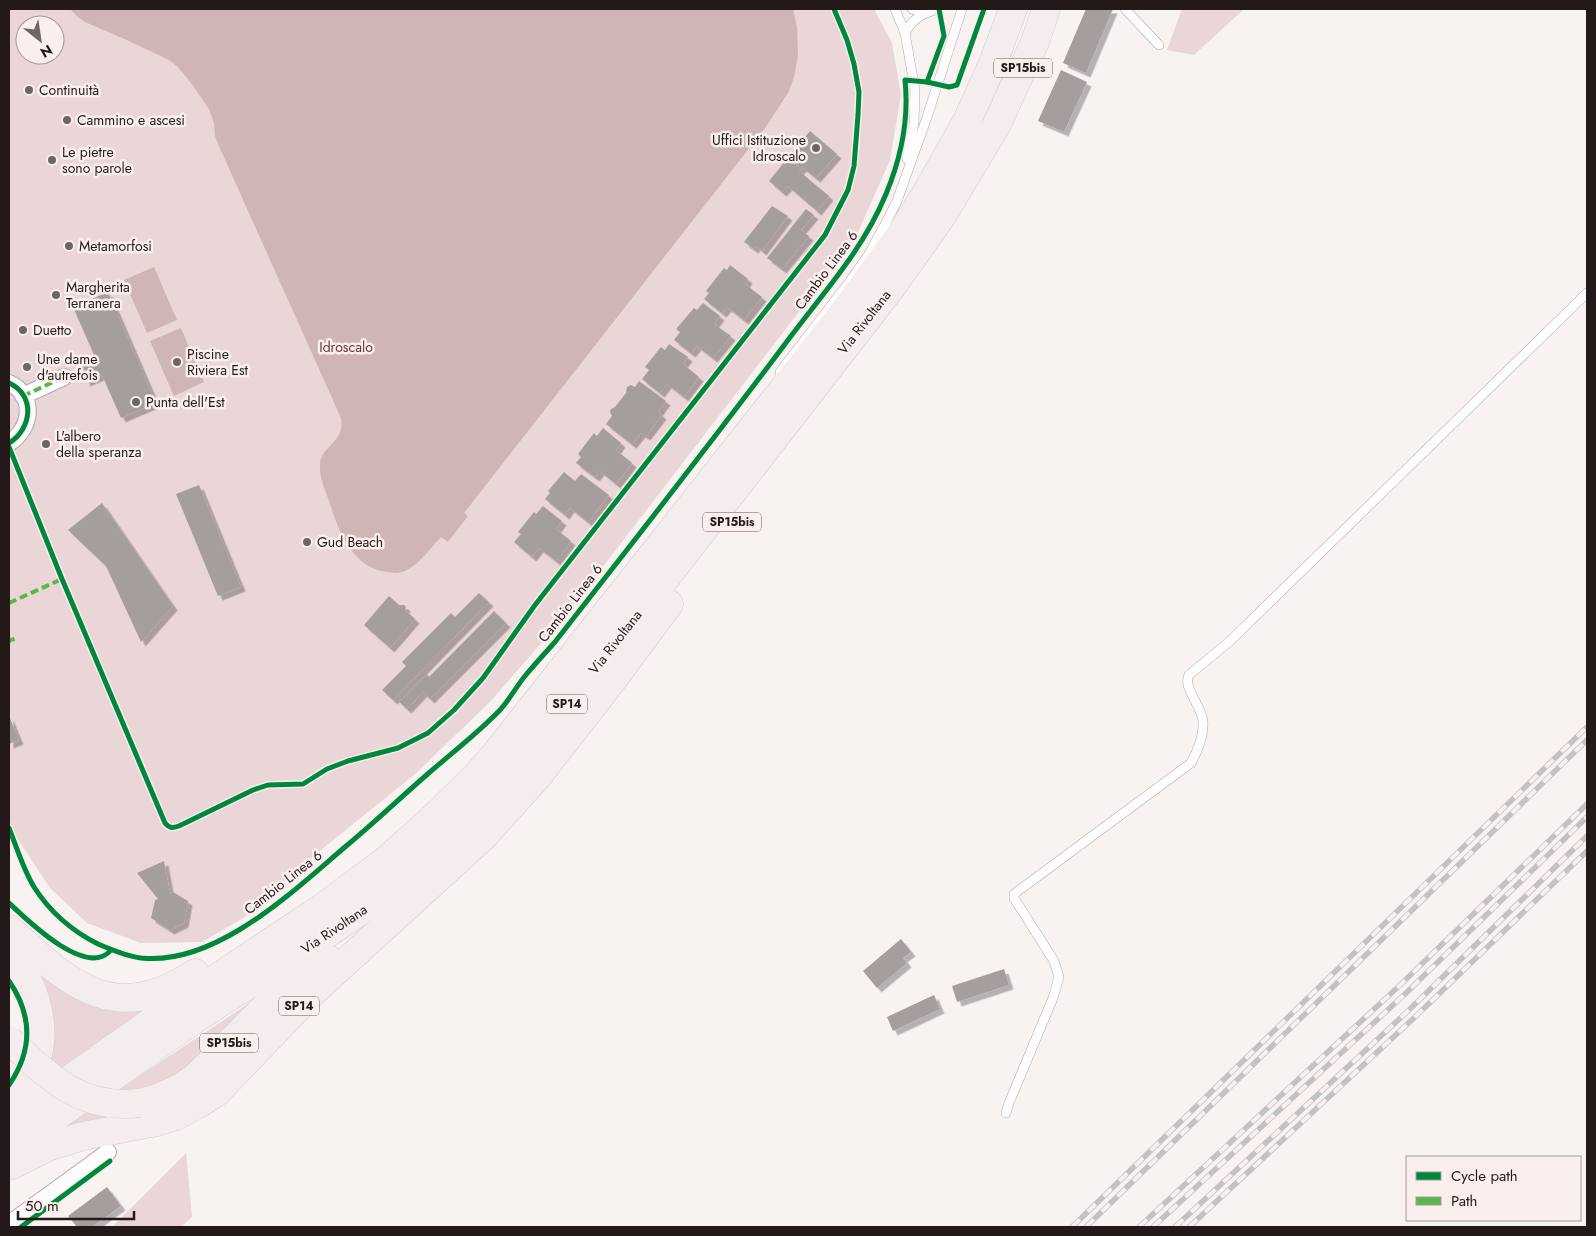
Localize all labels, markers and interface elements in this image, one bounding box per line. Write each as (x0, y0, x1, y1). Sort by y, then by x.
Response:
north arrow (15, 15, 65, 65)
text: N (37, 40, 56, 63)
road number: SP15bis (994, 58, 1052, 78)
place label: Continuità (39, 80, 99, 100)
marker: Continuità (23, 84, 35, 96)
place label: Cammino e ascesi (77, 110, 185, 130)
marker: Cammino e ascesi (61, 114, 73, 126)
place label: Uffici Istituzione Idroscalo (712, 130, 806, 166)
place label: Le pietre sono parole (62, 142, 132, 178)
marker: Uffici Istituzione Idroscalo (810, 142, 822, 154)
marker: Le pietre sono parole (46, 154, 58, 166)
street label: Cambio Linea 6 (790, 226, 862, 314)
place label: Metamorfosi (79, 236, 152, 256)
marker: Metamorfosi (63, 240, 75, 252)
place label: Margherita Terranera (66, 277, 130, 313)
street label: Via Rivoltana (833, 286, 895, 358)
marker: Margherita Terranera (50, 289, 62, 301)
place label: Duetto (33, 320, 72, 340)
marker: Duetto (17, 324, 29, 336)
park label: Idroscalo (319, 337, 373, 357)
place label: Piscine Riviera Est (187, 344, 249, 380)
place label: Une dame d'autrefois (37, 349, 98, 385)
marker: Piscine Riviera Est (171, 356, 183, 368)
marker: Une dame d'autrefois (21, 361, 33, 373)
place label: Punta dell'Est (146, 392, 225, 412)
marker: Punta dell'Est (130, 396, 142, 408)
place label: L'albero della speranza (56, 426, 141, 462)
marker: L'albero della speranza (40, 438, 52, 450)
road number: SP15bis (703, 512, 761, 532)
place label: Gud Beach (317, 532, 383, 552)
marker: Gud Beach (301, 536, 313, 548)
street label: Cambio Linea 6 (533, 560, 607, 646)
street label: Via Rivoltana (584, 606, 646, 678)
road number: SP14 (547, 694, 587, 714)
street label: Cambio Linea 6 (240, 845, 326, 919)
street label: Via Rivoltana (297, 899, 371, 959)
road number: SP14 (279, 996, 319, 1016)
road number: SP15bis (200, 1034, 258, 1052)
legend (1406, 1156, 1581, 1221)
text: Cycle path (1451, 1165, 1518, 1187)
scale bar (18, 1188, 134, 1220)
text: Path (1451, 1190, 1477, 1212)
text: 50 m (25, 1195, 59, 1217)

